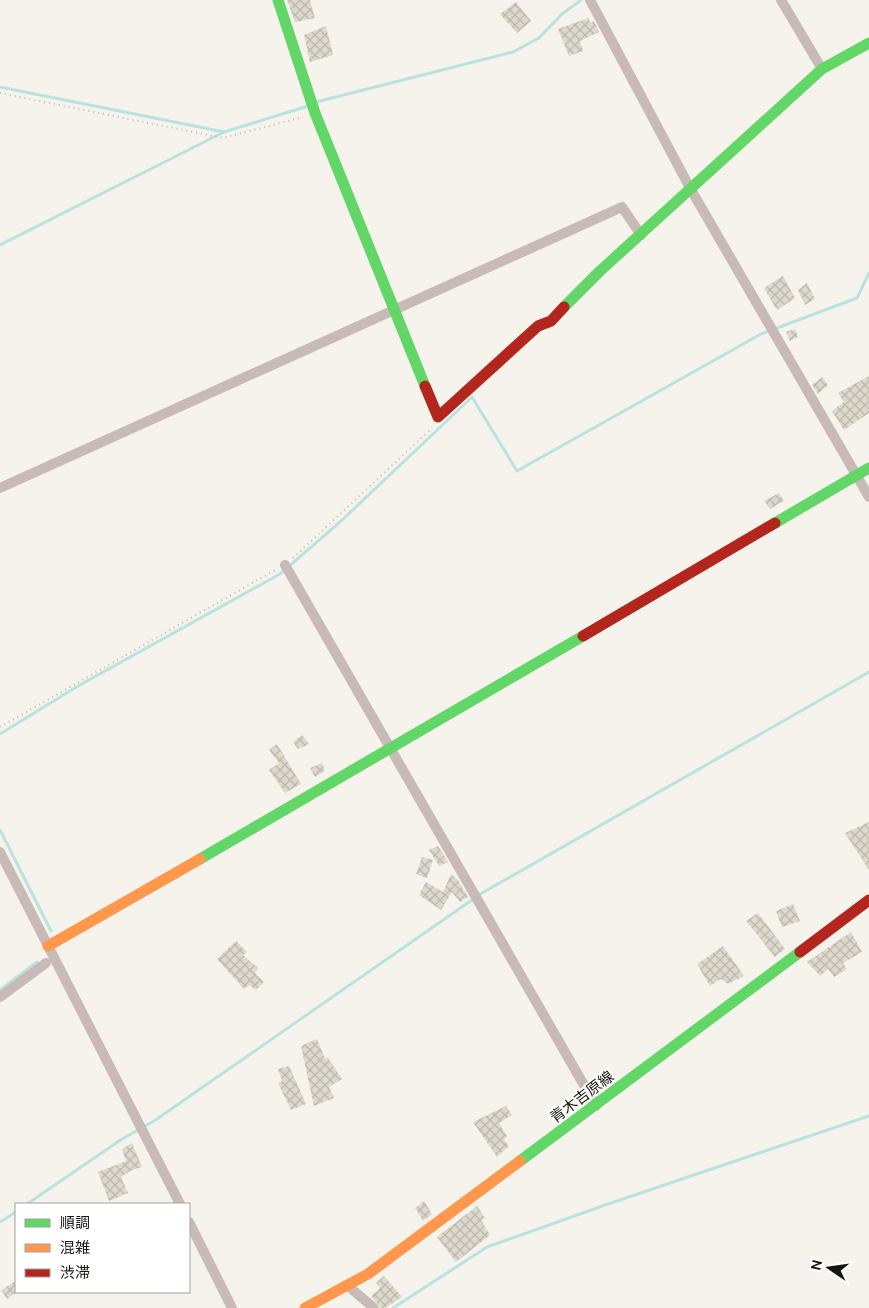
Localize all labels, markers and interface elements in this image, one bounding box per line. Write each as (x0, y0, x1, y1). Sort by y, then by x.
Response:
street label: 青木吉原線 (547, 1067, 617, 1126)
legend (15, 1203, 190, 1293)
text: 順調 (60, 1214, 90, 1231)
text: 混雑 (60, 1239, 90, 1256)
north arrow (804, 1243, 854, 1293)
text: N (807, 1258, 825, 1272)
text: 渋滞 (60, 1264, 90, 1281)

